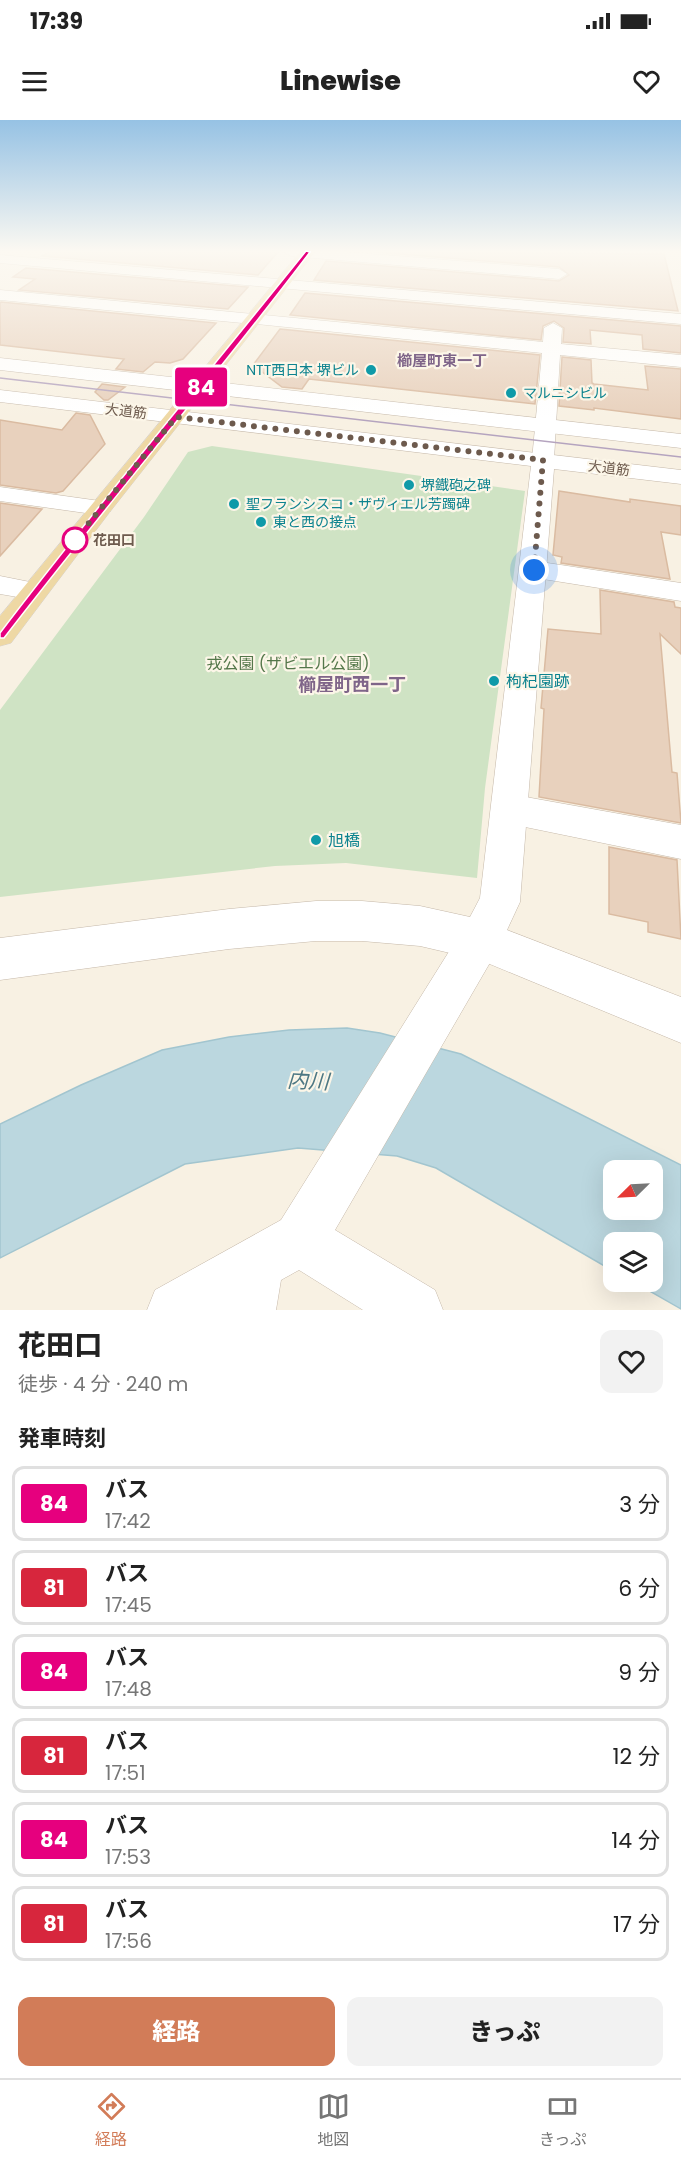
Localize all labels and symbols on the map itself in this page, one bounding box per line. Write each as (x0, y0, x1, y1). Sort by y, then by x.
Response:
district label: 櫛屋町東一丁 (397, 350, 487, 371)
place label: NTT西日本 堺ビル (246, 360, 359, 380)
marker: NTT西日本 堺ビル (364, 363, 378, 377)
line badge: 84 (174, 368, 228, 406)
place label: マルニシビル (523, 383, 607, 403)
marker: マルニシビル (504, 386, 518, 400)
street label: 大道筋 (104, 399, 148, 423)
street label: 大道筋 (587, 456, 631, 480)
place label: 堺鐡砲之碑 (421, 475, 491, 495)
marker: 堺鐡砲之碑 (402, 478, 416, 492)
place label: 聖フランシスコ・ザヴィエル芳躅碑 (246, 494, 470, 514)
marker: 聖フランシスコ・ザヴィエル芳躅碑 (227, 497, 241, 511)
place label: 東と西の接点 (273, 512, 357, 532)
marker: 東と西の接点 (254, 515, 268, 529)
marker: 花田口 (62, 527, 88, 553)
place label: 花田口 (93, 530, 135, 550)
your location (519, 555, 549, 585)
park label: 戎公園 (ザビエル公園) (207, 652, 369, 675)
place label: 枸杞園跡 (506, 670, 570, 693)
district label: 櫛屋町西一丁 (298, 672, 406, 697)
marker: 枸杞園跡 (487, 674, 501, 688)
place label: 旭橋 (328, 829, 360, 852)
marker: 旭橋 (309, 833, 323, 847)
water label: 内川 (286, 1065, 332, 1096)
north arrow (603, 1160, 663, 1220)

